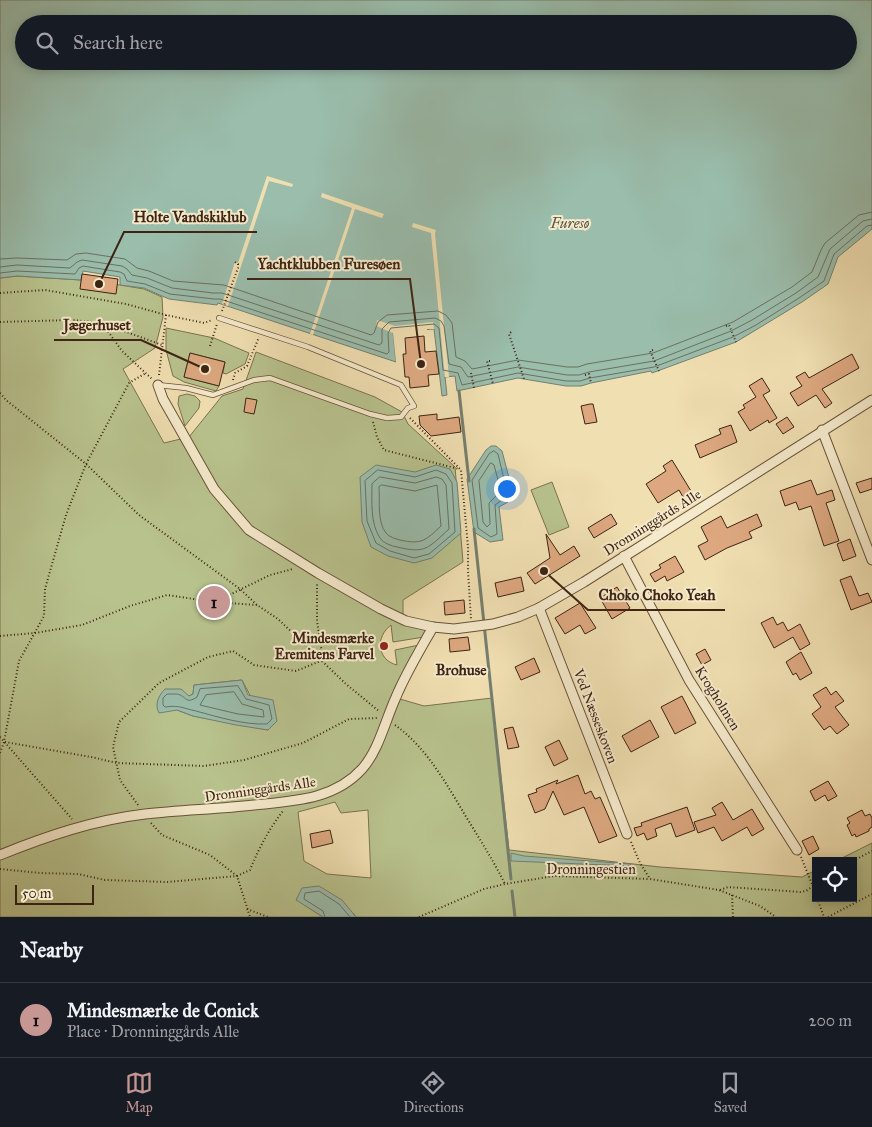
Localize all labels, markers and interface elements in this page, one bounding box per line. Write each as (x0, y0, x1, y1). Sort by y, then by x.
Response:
search box (15, 15, 857, 70)
icon: search (33, 29, 61, 57)
text: Search here (73, 31, 163, 54)
callout: Holte Vandskiklub (124, 202, 257, 232)
text: Holte Vandskiklub (133, 208, 247, 226)
water label: Furesø (550, 214, 590, 232)
callout: Yachtklubben Furesøen (247, 249, 410, 279)
text: Yachtklubben Furesøen (257, 255, 401, 273)
callout: Jægerhuset (54, 310, 141, 340)
text: Jægerhuset (61, 316, 131, 335)
your location (494, 476, 520, 502)
street label: Dronninggårds Alle (600, 485, 704, 559)
callout: Choko Choko Yeah (588, 580, 725, 610)
pin: 1 (198, 583, 230, 621)
text: Choko Choko Yeah (598, 586, 716, 604)
place label: Mindesmærke Eremitens Farvel (275, 630, 375, 663)
marker: Mindesmærke Eremitens Farvel (378, 640, 390, 652)
district label: Brohuse (436, 661, 487, 679)
street label: Krogholmen (691, 663, 744, 734)
street label: Ved Næsseskoven (569, 666, 621, 766)
street label: Dronninggårds Alle (203, 773, 317, 806)
map controls (812, 857, 857, 902)
button: locate (812, 857, 857, 902)
street label: Dronningestien (546, 861, 636, 878)
scale bar (15, 882, 94, 905)
text: 50 m (22, 885, 51, 902)
text: Nearby (20, 937, 83, 963)
text: Mindesmærke de Conick (67, 999, 259, 1022)
text: 1 (33, 1011, 39, 1030)
text: 200 m (809, 1011, 852, 1030)
text: Place · Dronninggårds Alle (67, 1022, 239, 1041)
tab: Map (125, 1069, 153, 1116)
tab: Directions (403, 1069, 464, 1116)
tab: Saved (714, 1069, 747, 1116)

